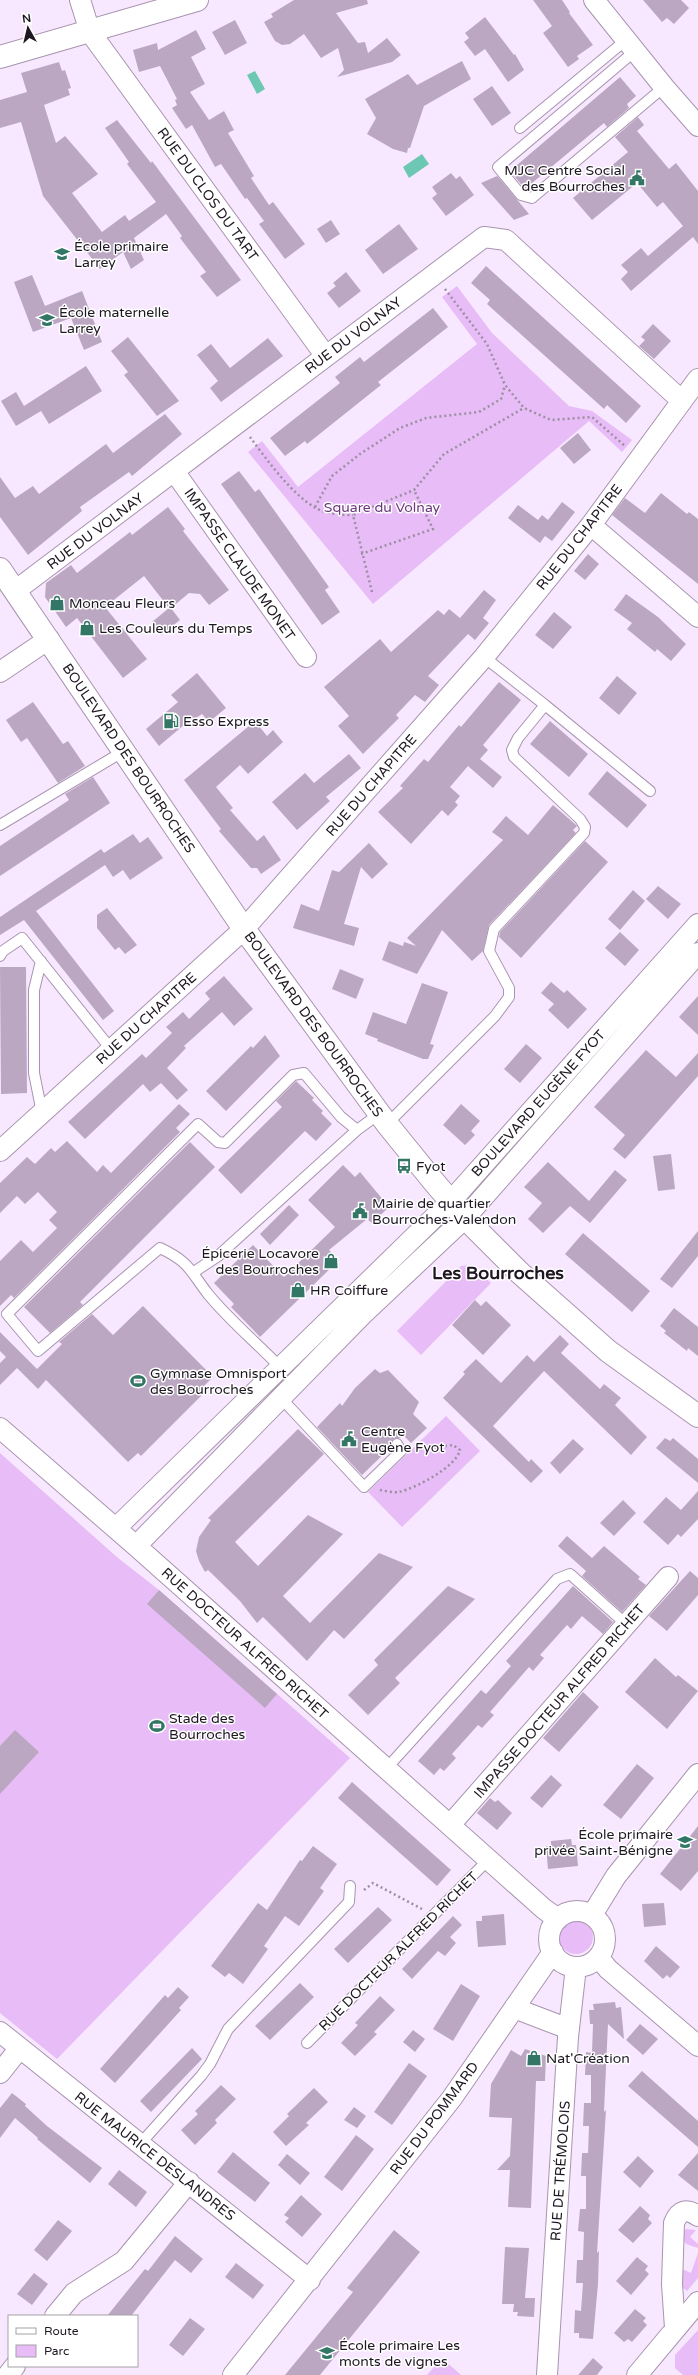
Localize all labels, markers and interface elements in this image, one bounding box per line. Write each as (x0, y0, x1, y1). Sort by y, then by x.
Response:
north arrow (8, 8, 48, 48)
text: N (21, 12, 32, 26)
street label: RUE DU CLOS DU TART (153, 124, 262, 265)
place label: MJC Centre Social des Bourroches (504, 162, 625, 195)
public building icon: MJC Centre Social des Bourroches (628, 169, 646, 187)
place label: École primaire Larrey (74, 238, 169, 271)
school or university icon: École primaire Larrey (53, 245, 71, 263)
street label: RUE DU VOLNAY (302, 293, 405, 377)
place label: École maternelle Larrey (59, 304, 169, 337)
school or university icon: École maternelle Larrey (38, 311, 56, 329)
street label: RUE DU CHAPITRE (533, 481, 626, 594)
street label: IMPASSE CLAUDE MONET (181, 485, 299, 644)
street label: RUE DU VOLNAY (44, 489, 147, 573)
park label: Square du Volnay (324, 499, 441, 516)
shop icon: Monceau Fleurs (48, 594, 66, 612)
place label: Monceau Fleurs (69, 595, 175, 612)
shop icon: Les Couleurs du Temps (78, 619, 96, 637)
place label: Les Couleurs du Temps (99, 620, 253, 637)
street label: BOULEVARD DES BOURROCHES (59, 660, 199, 857)
fuel station icon: Esso Express (162, 712, 180, 730)
place label: Esso Express (183, 713, 270, 730)
street label: RUE DU CHAPITRE (322, 731, 420, 840)
street label: BOULEVARD DES BOURROCHES (241, 928, 387, 1121)
street label: RUE DU CHAPITRE (93, 969, 200, 1068)
street label: BOULEVARD EUGÈNE FYOT (468, 1026, 609, 1180)
bus stop icon: Fyot (395, 1157, 413, 1175)
place label: Fyot (416, 1158, 446, 1175)
place label: Mairie de quartier Bourroches-Valendon (372, 1195, 516, 1228)
public building icon: Mairie de quartier Bourroches-Valendon (351, 1202, 369, 1220)
place label: Épicerie Locavore des Bourroches (201, 1245, 319, 1278)
shop icon: Épicerie Locavore des Bourroches (322, 1252, 340, 1270)
district label: Les Bourroches (432, 1262, 564, 1284)
shop icon: HR Coiffure (289, 1281, 307, 1299)
place label: HR Coiffure (310, 1282, 388, 1299)
place label: Gymnase Omnisport des Bourroches (150, 1365, 287, 1398)
sports icon: Gymnase Omnisport des Bourroches (129, 1372, 147, 1390)
place label: Centre Eugène Fyot (361, 1423, 445, 1456)
public building icon: Centre Eugène Fyot (340, 1430, 358, 1448)
street label: RUE DOCTEUR ALFRED RICHET (158, 1564, 332, 1723)
street label: IMPASSE DOCTEUR ALFRED RICHET (470, 1600, 649, 1802)
place label: Stade des Bourroches (169, 1710, 246, 1743)
sports icon: Stade des Bourroches (148, 1717, 166, 1735)
place label: École primaire privée Saint-Bénigne (534, 1826, 673, 1859)
school or university icon: École primaire privée Saint-Bénigne (676, 1833, 694, 1851)
street label: RUE DOCTEUR ALFRED RICHET (315, 1868, 482, 2035)
shop icon: Nat'Création (525, 2049, 543, 2067)
place label: Nat'Création (546, 2050, 630, 2067)
street label: RUE DU POMMARD (386, 2059, 482, 2178)
street label: RUE MAURICE DESLANDRES (71, 2088, 239, 2225)
street label: RUE DE TRÉMOLOIS (547, 2100, 574, 2242)
legend (8, 2315, 138, 2367)
text: Route (44, 2324, 79, 2338)
place label: École primaire Les monts de vignes (339, 2337, 460, 2370)
text: Parc (44, 2344, 69, 2358)
school or university icon: École primaire Les monts de vignes (318, 2344, 336, 2362)

